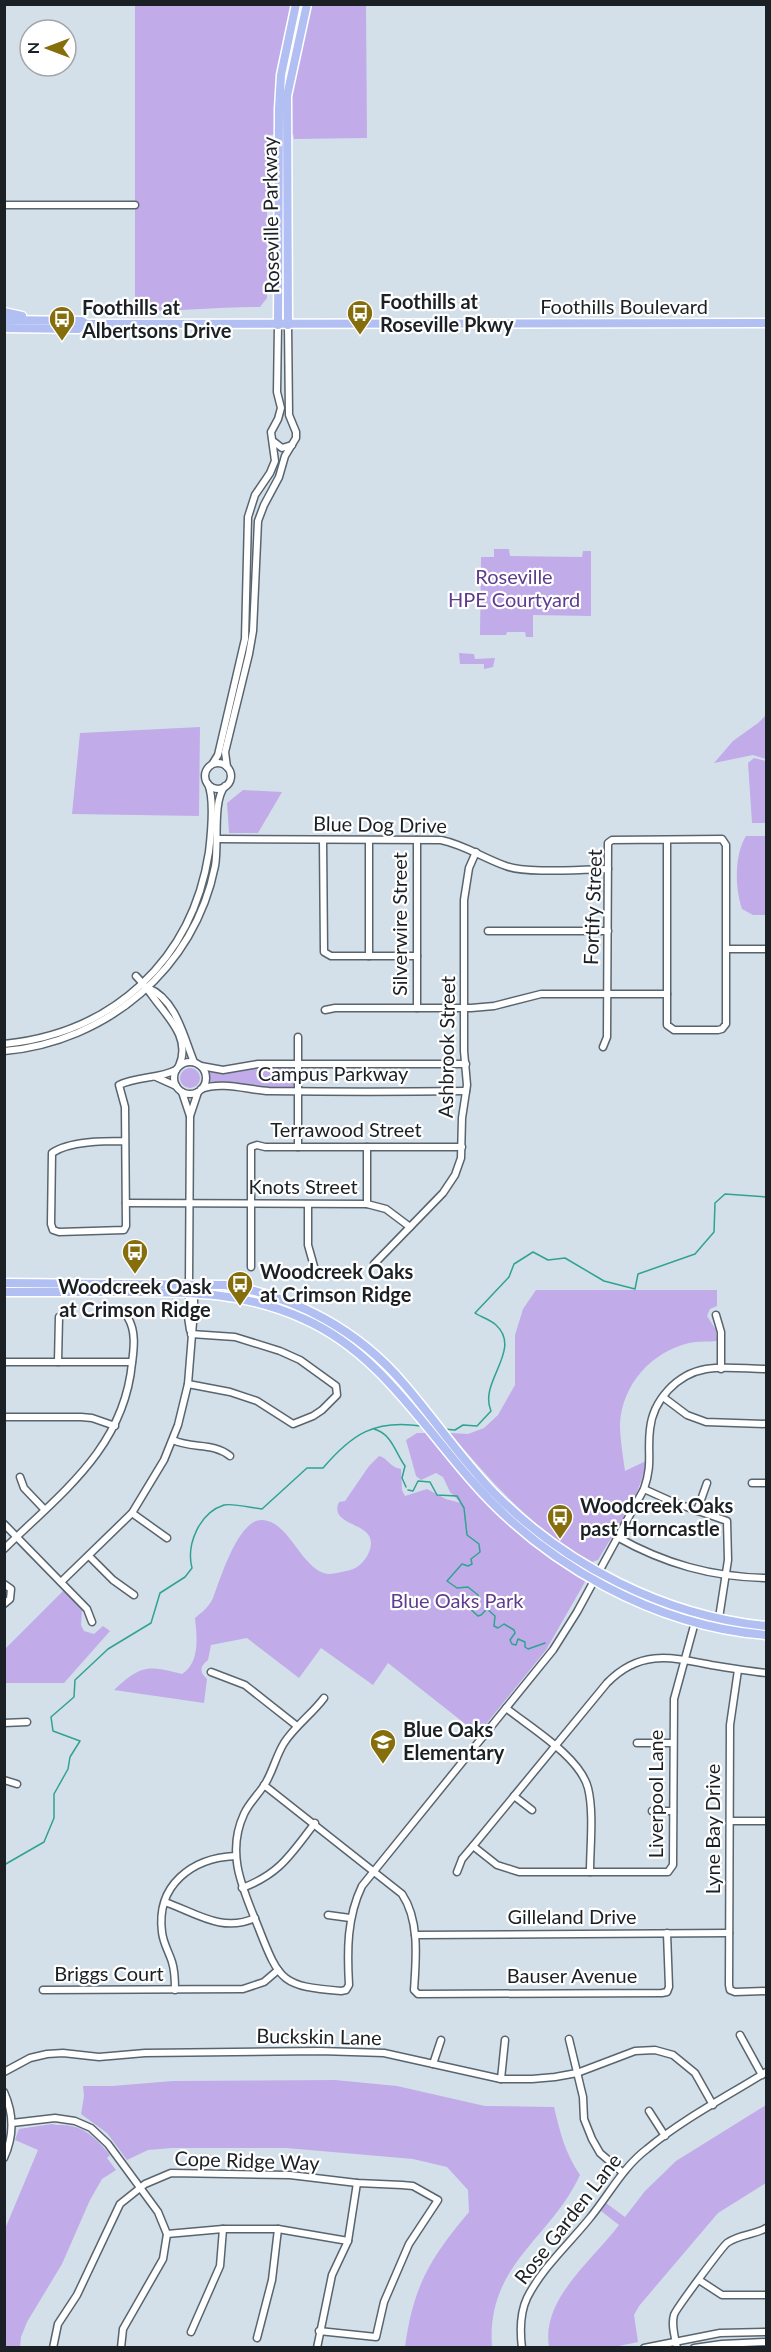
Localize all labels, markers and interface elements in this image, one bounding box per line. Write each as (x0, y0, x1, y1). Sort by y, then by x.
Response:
north arrow (18, 18, 78, 78)
text: N (23, 42, 42, 54)
street label: Roseville Parkway (257, 136, 283, 294)
place label: Foothills at Roseville Pkwy (380, 289, 514, 336)
street label: Foothills Boulevard (540, 294, 708, 318)
place label: Foothills at Albertsons Drive (81, 295, 232, 342)
bus stop icon: Foothills at Roseville Pkwy (345, 298, 375, 336)
bus stop icon: Foothills at Albertsons Drive (47, 304, 77, 342)
park label: Roseville HPE Courtyard (448, 564, 580, 611)
street label: Blue Dog Drive (313, 811, 447, 837)
street label: Fortify Street (578, 849, 606, 965)
street label: Silverwire Street (387, 852, 411, 996)
street label: Ashbrook Street (433, 976, 459, 1118)
street label: Campus Parkway (258, 1061, 409, 1085)
street label: Terrawood Street (270, 1117, 422, 1141)
street label: Knots Street (248, 1174, 358, 1198)
bus stop icon: Woodcreek Oask at Crimson Ridge (120, 1237, 150, 1275)
place label: Woodcreek Oaks at Crimson Ridge (260, 1259, 414, 1306)
bus stop icon: Woodcreek Oaks at Crimson Ridge (225, 1269, 255, 1307)
place label: Woodcreek Oask at Crimson Ridge (58, 1274, 212, 1321)
place label: Woodcreek Oaks past Horncastle (580, 1493, 734, 1540)
bus stop icon: Woodcreek Oaks past Horncastle (545, 1502, 575, 1540)
park label: Blue Oaks Park (391, 1588, 524, 1612)
place label: Blue Oaks Elementary (403, 1717, 505, 1764)
school or university icon: Blue Oaks Elementary (368, 1727, 398, 1765)
street label: Liverpool Lane (643, 1730, 667, 1858)
street label: Lyne Bay Drive (700, 1764, 724, 1894)
street label: Gilleland Drive (507, 1904, 637, 1928)
street label: Briggs Court (54, 1961, 164, 1985)
street label: Bauser Avenue (507, 1963, 637, 1987)
street label: Buckskin Lane (256, 2023, 382, 2049)
street label: Cope Ridge Way (174, 2145, 321, 2175)
street label: Rose Garden Lane (509, 2148, 626, 2288)

